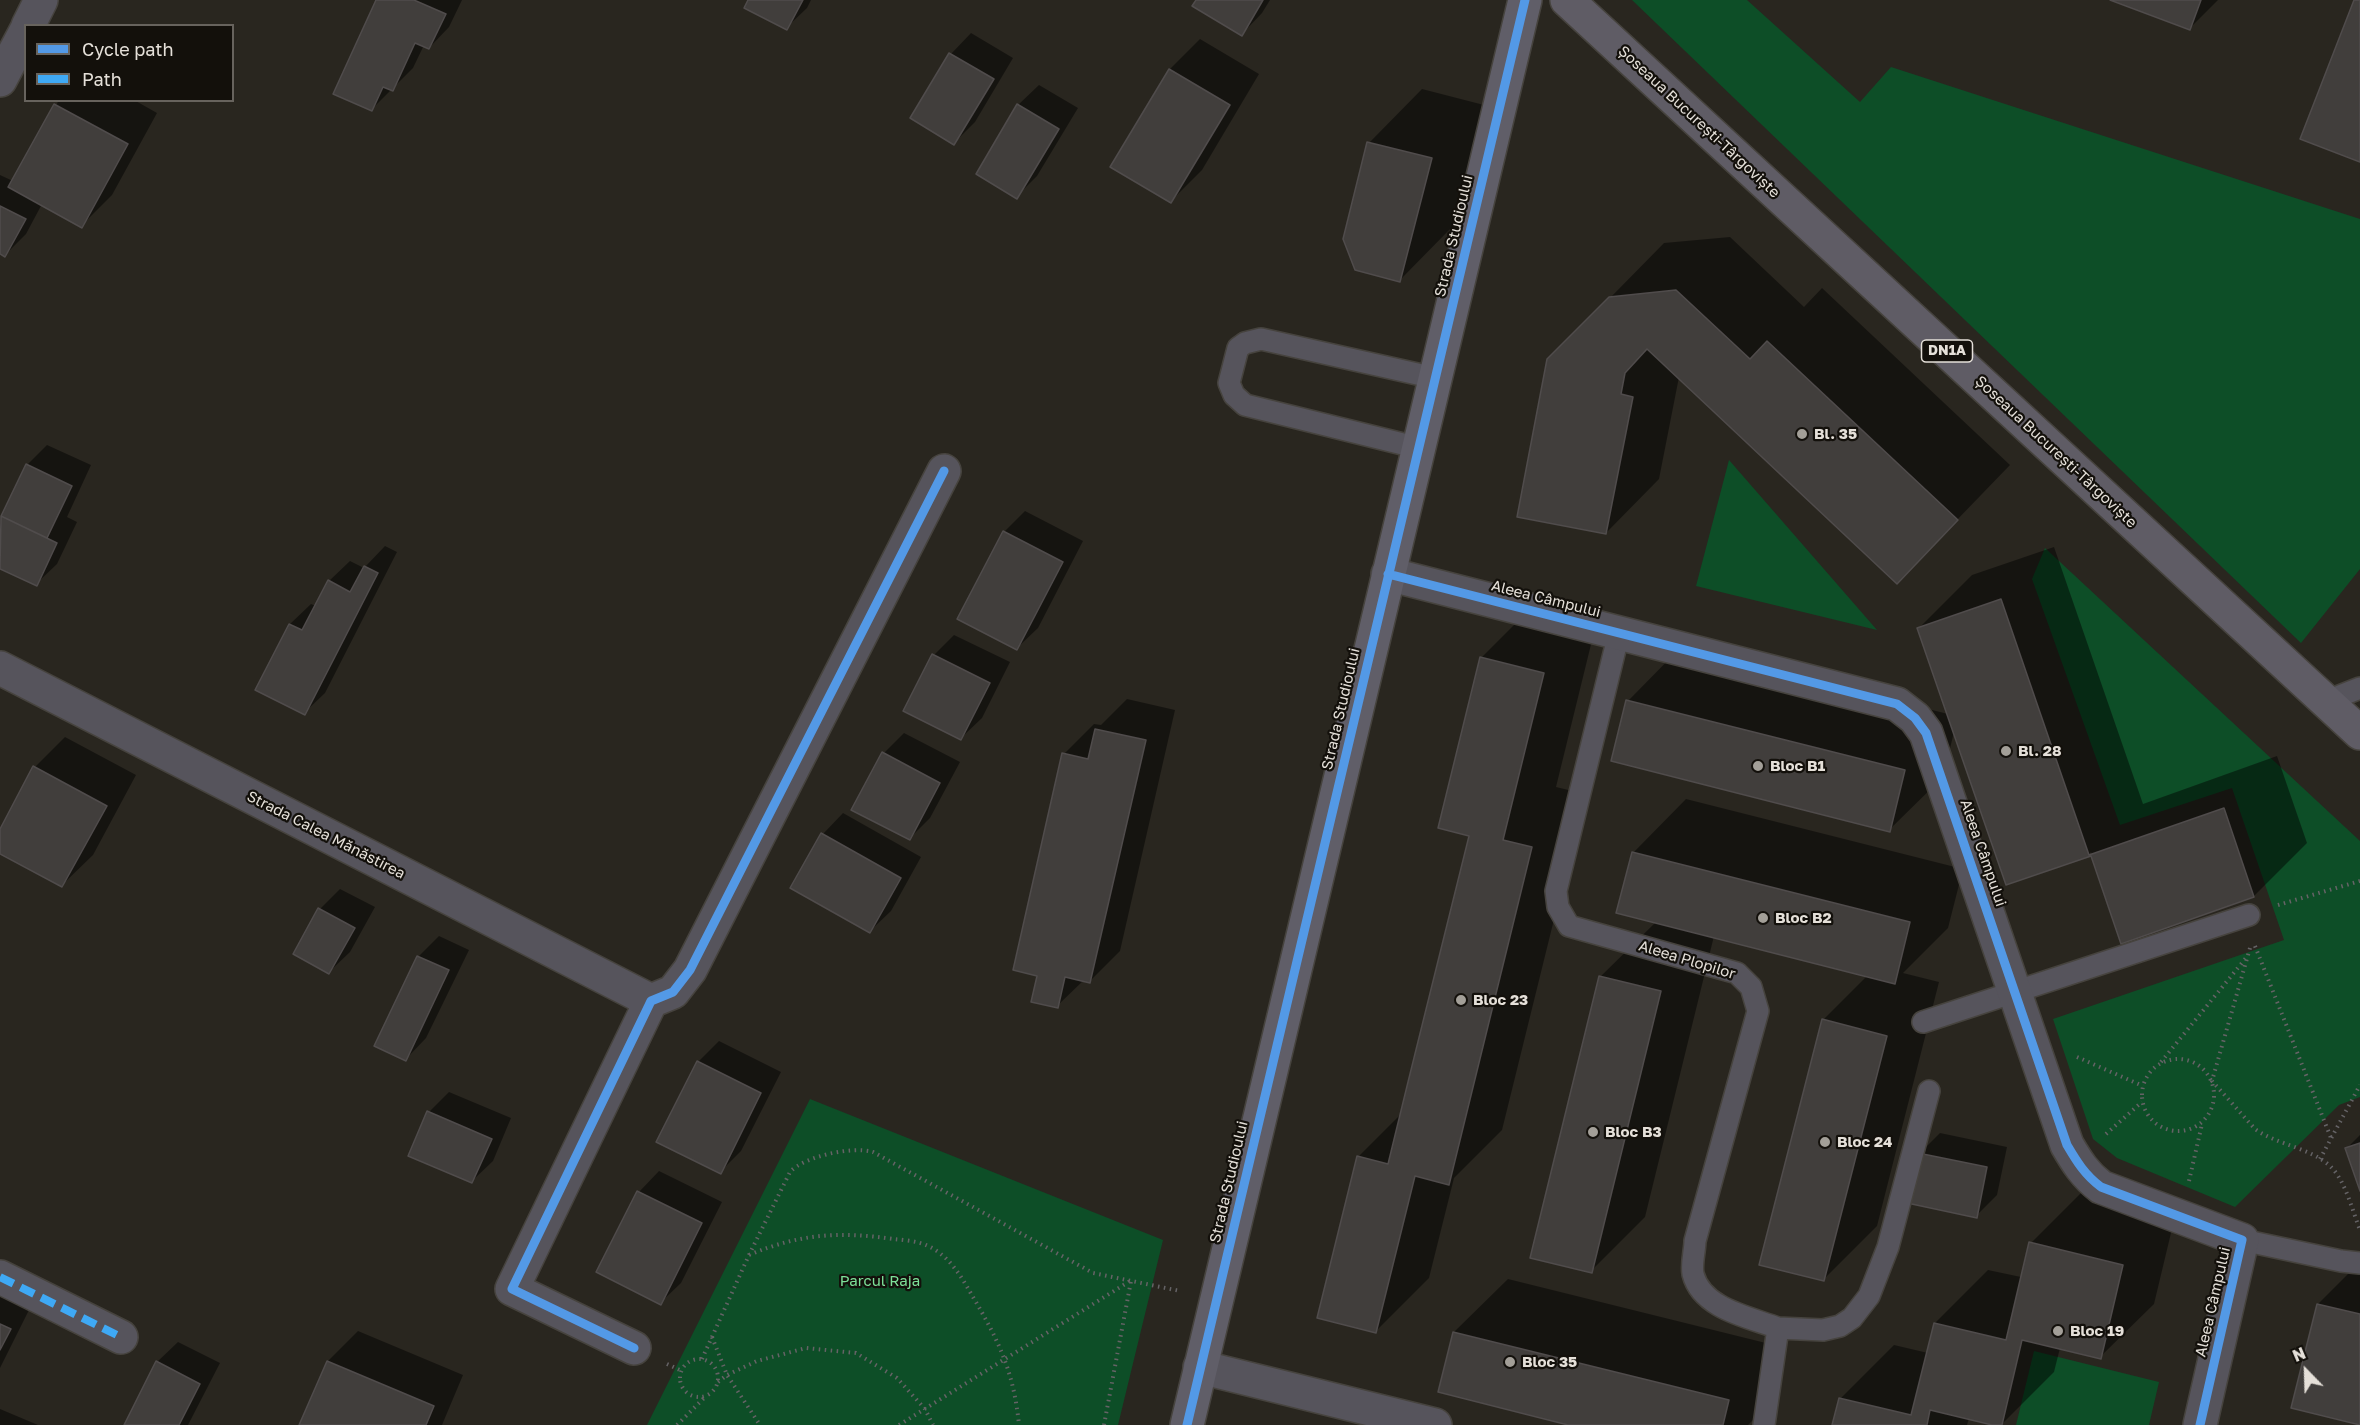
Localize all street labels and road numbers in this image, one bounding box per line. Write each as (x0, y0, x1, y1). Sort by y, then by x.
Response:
street label: Șoseaua București-Târgoviște (1614, 42, 1784, 202)
street label: Strada Studioului (1431, 173, 1477, 299)
road number: DN1A (1922, 340, 1972, 362)
street label: Șoseaua București-Târgoviște (1971, 372, 2141, 532)
street label: Aleea Câmpului (1489, 577, 1603, 621)
street label: Strada Studioului (1318, 646, 1364, 772)
street label: Strada Calea Mănăstirea (244, 787, 408, 883)
street label: Aleea Câmpului (1956, 797, 2010, 909)
street label: Aleea Plopilor (1636, 937, 1738, 983)
street label: Strada Studioului (1206, 1119, 1252, 1245)
street label: Aleea Câmpului (2192, 1245, 2234, 1359)

